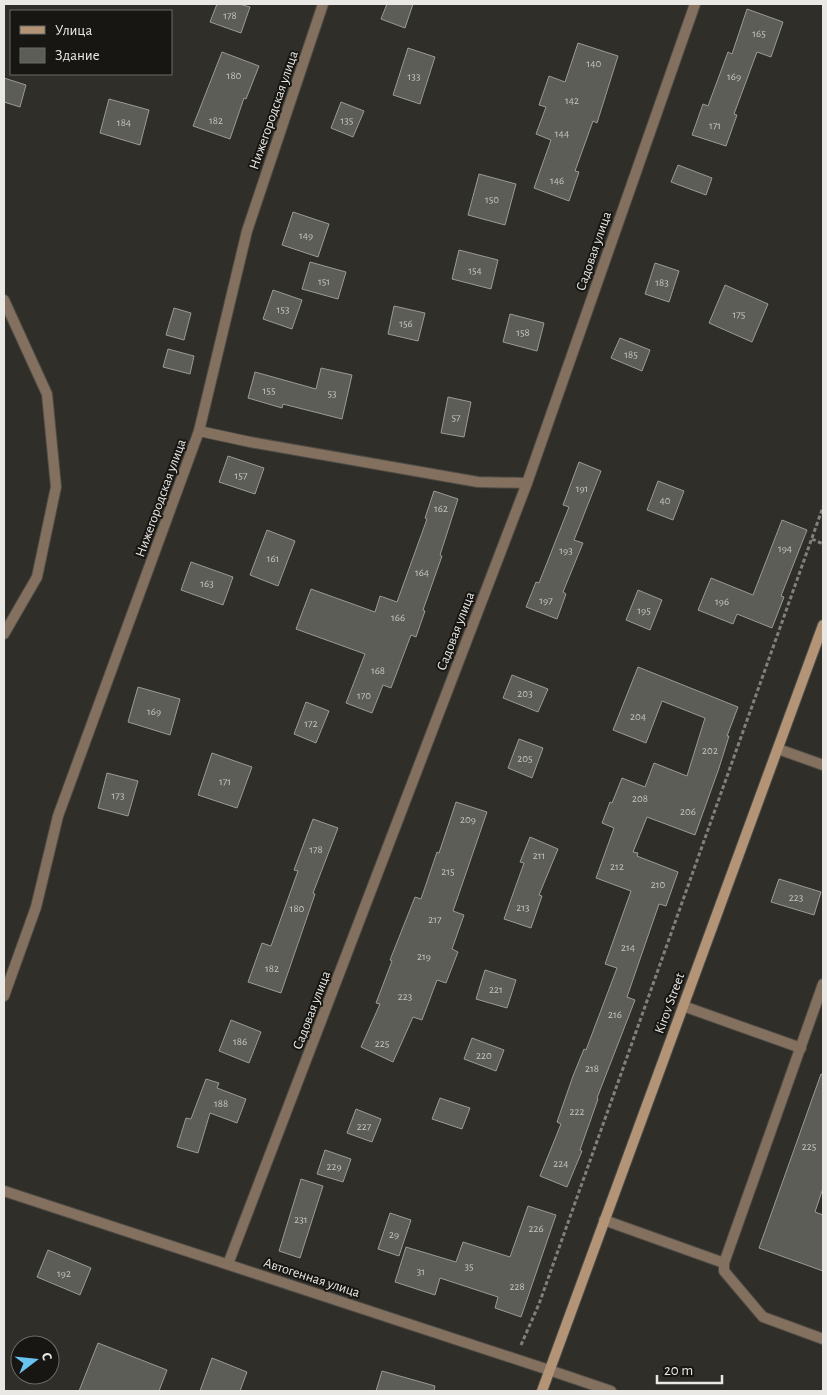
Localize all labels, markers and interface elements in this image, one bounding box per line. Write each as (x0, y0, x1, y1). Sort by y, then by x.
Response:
legend (10, 10, 172, 75)
house number: 178 (223, 10, 237, 21)
text: Улица (55, 23, 92, 38)
house number: 165 (752, 28, 766, 39)
text: Здание (55, 48, 100, 63)
street label: Нижегородская улица (247, 49, 301, 172)
house number: 140 (587, 58, 602, 69)
house number: 180 (227, 70, 242, 81)
house number: 133 (408, 71, 421, 82)
house number: 169 (727, 71, 741, 82)
house number: 142 (565, 95, 579, 106)
house number: 182 (209, 115, 223, 126)
house number: 135 (341, 115, 354, 126)
house number: 184 (117, 117, 131, 128)
house number: 171 (709, 120, 721, 131)
house number: 144 (555, 128, 569, 139)
house number: 146 (550, 175, 564, 186)
house number: 150 (485, 194, 499, 205)
street label: Садовая улица (574, 209, 614, 293)
house number: 149 (299, 230, 313, 241)
house number: 154 (468, 265, 482, 276)
house number: 151 (318, 276, 330, 287)
house number: 183 (655, 277, 669, 288)
house number: 153 (277, 304, 290, 315)
house number: 175 (733, 309, 746, 320)
house number: 156 (399, 318, 413, 329)
house number: 158 (516, 327, 530, 338)
house number: 185 (624, 349, 638, 360)
house number: 155 (263, 385, 276, 396)
house number: 53 (327, 388, 337, 399)
house number: 57 (451, 412, 461, 423)
street label: Нижегородская улица (133, 437, 189, 559)
house number: 157 (235, 470, 248, 481)
house number: 191 (576, 483, 588, 494)
house number: 40 (659, 495, 671, 506)
house number: 162 (434, 503, 448, 514)
house number: 194 (778, 543, 792, 554)
house number: 193 (559, 545, 573, 556)
house number: 161 (267, 553, 279, 564)
house number: 164 (415, 567, 429, 578)
house number: 163 (200, 578, 214, 589)
street label: Садовая улица (435, 590, 478, 673)
house number: 197 (539, 595, 553, 606)
house number: 196 (715, 596, 729, 607)
house number: 195 (637, 605, 651, 616)
house number: 166 (391, 612, 405, 623)
house number: 168 (371, 665, 385, 676)
house number: 203 (517, 688, 533, 699)
house number: 170 (357, 690, 371, 701)
house number: 169 (147, 706, 161, 717)
house number: 204 (630, 711, 646, 722)
house number: 172 (304, 718, 318, 729)
house number: 202 (702, 745, 718, 756)
house number: 205 (517, 753, 533, 764)
house number: 171 (219, 776, 231, 787)
house number: 173 (112, 790, 125, 801)
house number: 208 (632, 793, 648, 804)
house number: 206 (680, 806, 696, 817)
house number: 209 (460, 814, 476, 825)
house number: 178 (309, 844, 323, 855)
house number: 211 (533, 850, 545, 861)
house number: 212 (610, 861, 624, 872)
house number: 215 (441, 866, 455, 877)
house number: 210 (651, 879, 665, 890)
house number: 223 (789, 892, 804, 903)
house number: 213 (516, 902, 530, 913)
house number: 180 (290, 903, 305, 914)
house number: 217 (428, 914, 442, 925)
house number: 214 (621, 942, 635, 953)
house number: 219 (417, 951, 431, 962)
house number: 182 (265, 963, 279, 974)
street label: Садовая улица (291, 969, 334, 1052)
street label: Kirov Street (653, 971, 688, 1036)
house number: 221 (489, 984, 503, 995)
house number: 223 (398, 991, 413, 1002)
house number: 216 (608, 1009, 622, 1020)
house number: 186 (233, 1036, 247, 1047)
house number: 225 (375, 1038, 390, 1049)
house number: 220 (476, 1050, 492, 1061)
house number: 218 (585, 1063, 599, 1074)
house number: 188 (214, 1098, 228, 1109)
house number: 222 (569, 1106, 585, 1117)
house number: 227 (357, 1121, 372, 1132)
house number: 225 (802, 1141, 817, 1152)
house number: 224 (553, 1158, 569, 1169)
house number: 229 (326, 1161, 342, 1172)
house number: 231 (294, 1214, 308, 1225)
house number: 226 (528, 1223, 544, 1234)
house number: 29 (389, 1229, 399, 1240)
street label: Автогенная улица (262, 1256, 362, 1300)
house number: 35 (464, 1261, 474, 1272)
house number: 31 (417, 1266, 425, 1277)
house number: 192 (57, 1268, 71, 1279)
house number: 228 (509, 1281, 525, 1292)
north arrow (10, 1335, 60, 1385)
text: С (39, 1351, 54, 1363)
scale bar (657, 1352, 722, 1384)
text: 20 m (664, 1363, 693, 1378)

